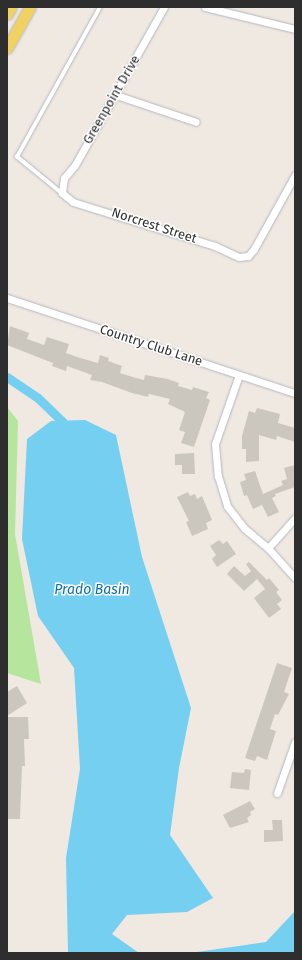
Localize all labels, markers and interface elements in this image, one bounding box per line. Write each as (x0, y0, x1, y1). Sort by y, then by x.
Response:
street label: Greenpoint Drive (80, 53, 144, 147)
street label: Norcrest Street (110, 205, 198, 247)
street label: Country Club Lane (98, 322, 204, 370)
water label: Prado Basin (54, 582, 130, 598)

